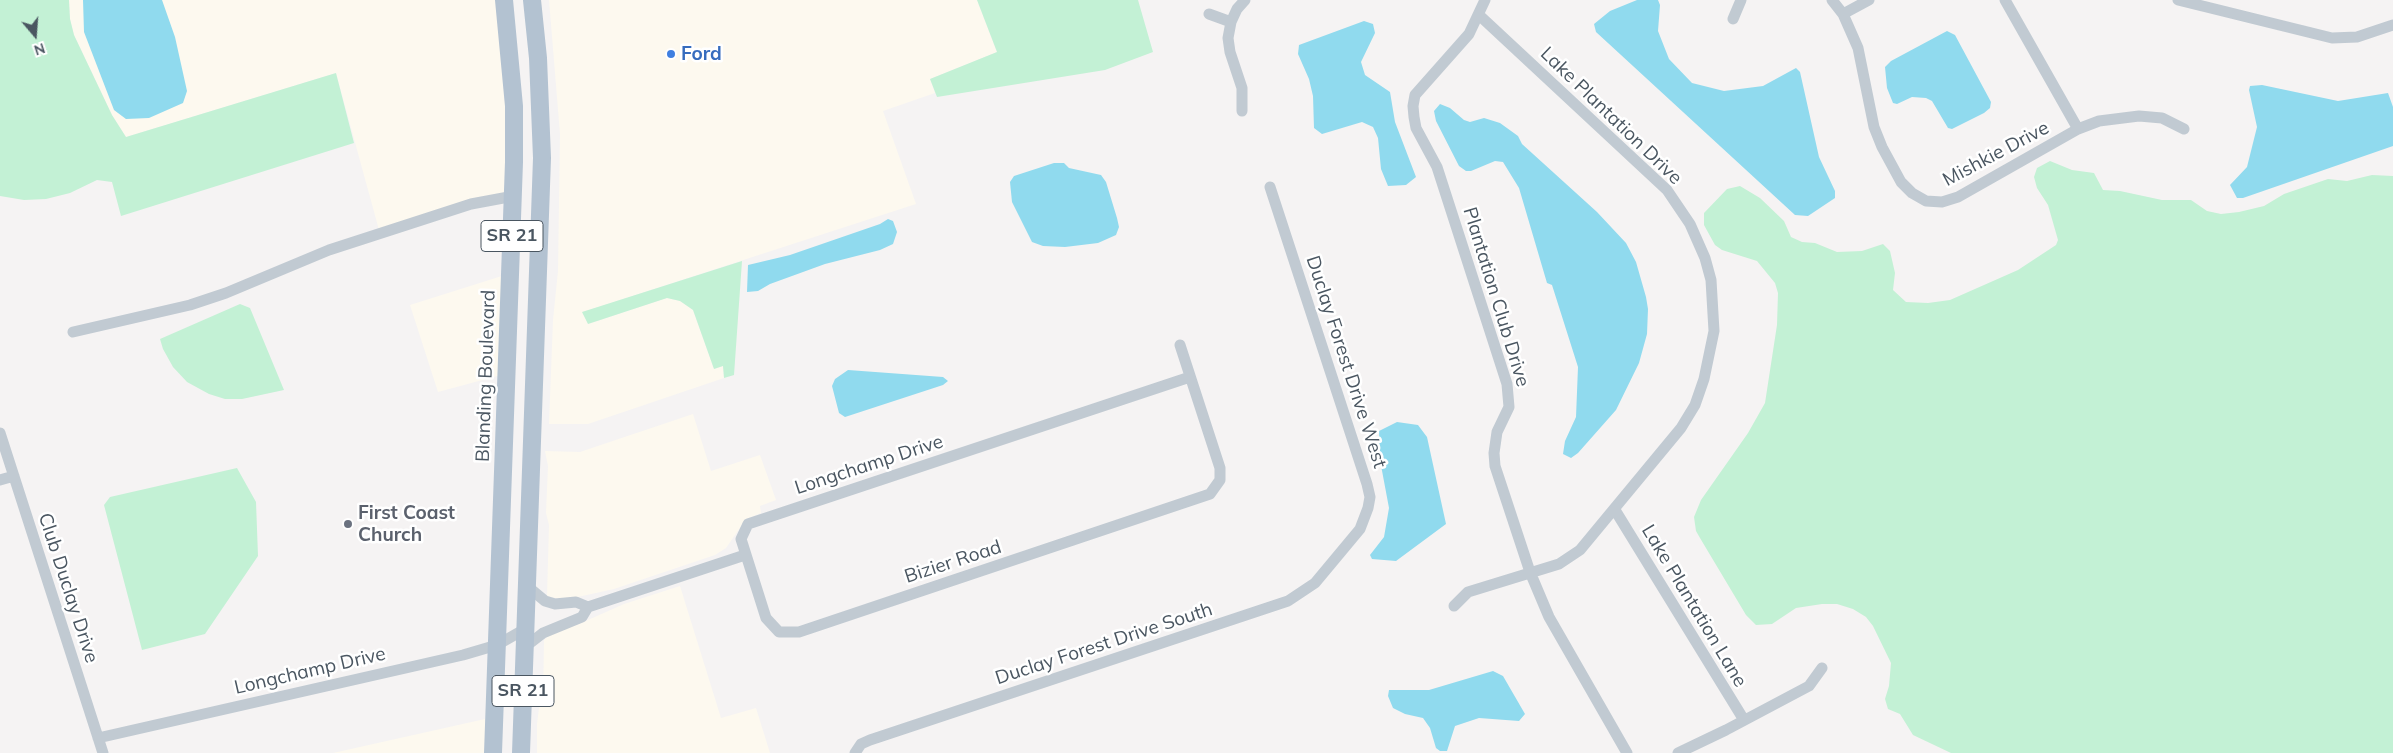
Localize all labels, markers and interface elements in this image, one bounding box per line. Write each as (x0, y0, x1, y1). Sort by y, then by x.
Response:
north arrow (10, 10, 60, 60)
text: N (32, 39, 47, 59)
street label: Lake Plantation Drive (1535, 42, 1687, 190)
place label: Ford (681, 43, 722, 65)
marker: Ford (665, 48, 677, 60)
street label: Mishkie Drive (1939, 116, 2053, 192)
street label: Plantation Club Drive (1458, 205, 1534, 389)
road number: SR 21 (481, 220, 543, 252)
street label: Duclay Forest Drive West (1301, 253, 1391, 471)
street label: Blanding Boulevard (472, 289, 500, 463)
street label: Longchamp Drive (792, 430, 946, 500)
place label: First Coast Church (358, 502, 455, 546)
street label: Club Duclay Drive (33, 510, 103, 666)
marker: First Coast Church (342, 518, 354, 530)
street label: Lake Plantation Lane (1636, 521, 1752, 691)
street label: Bizier Road (902, 536, 1004, 588)
street label: Duclay Forest Drive South (993, 598, 1215, 690)
street label: Longchamp Drive (232, 643, 388, 699)
road number: SR 21 (492, 676, 554, 706)

